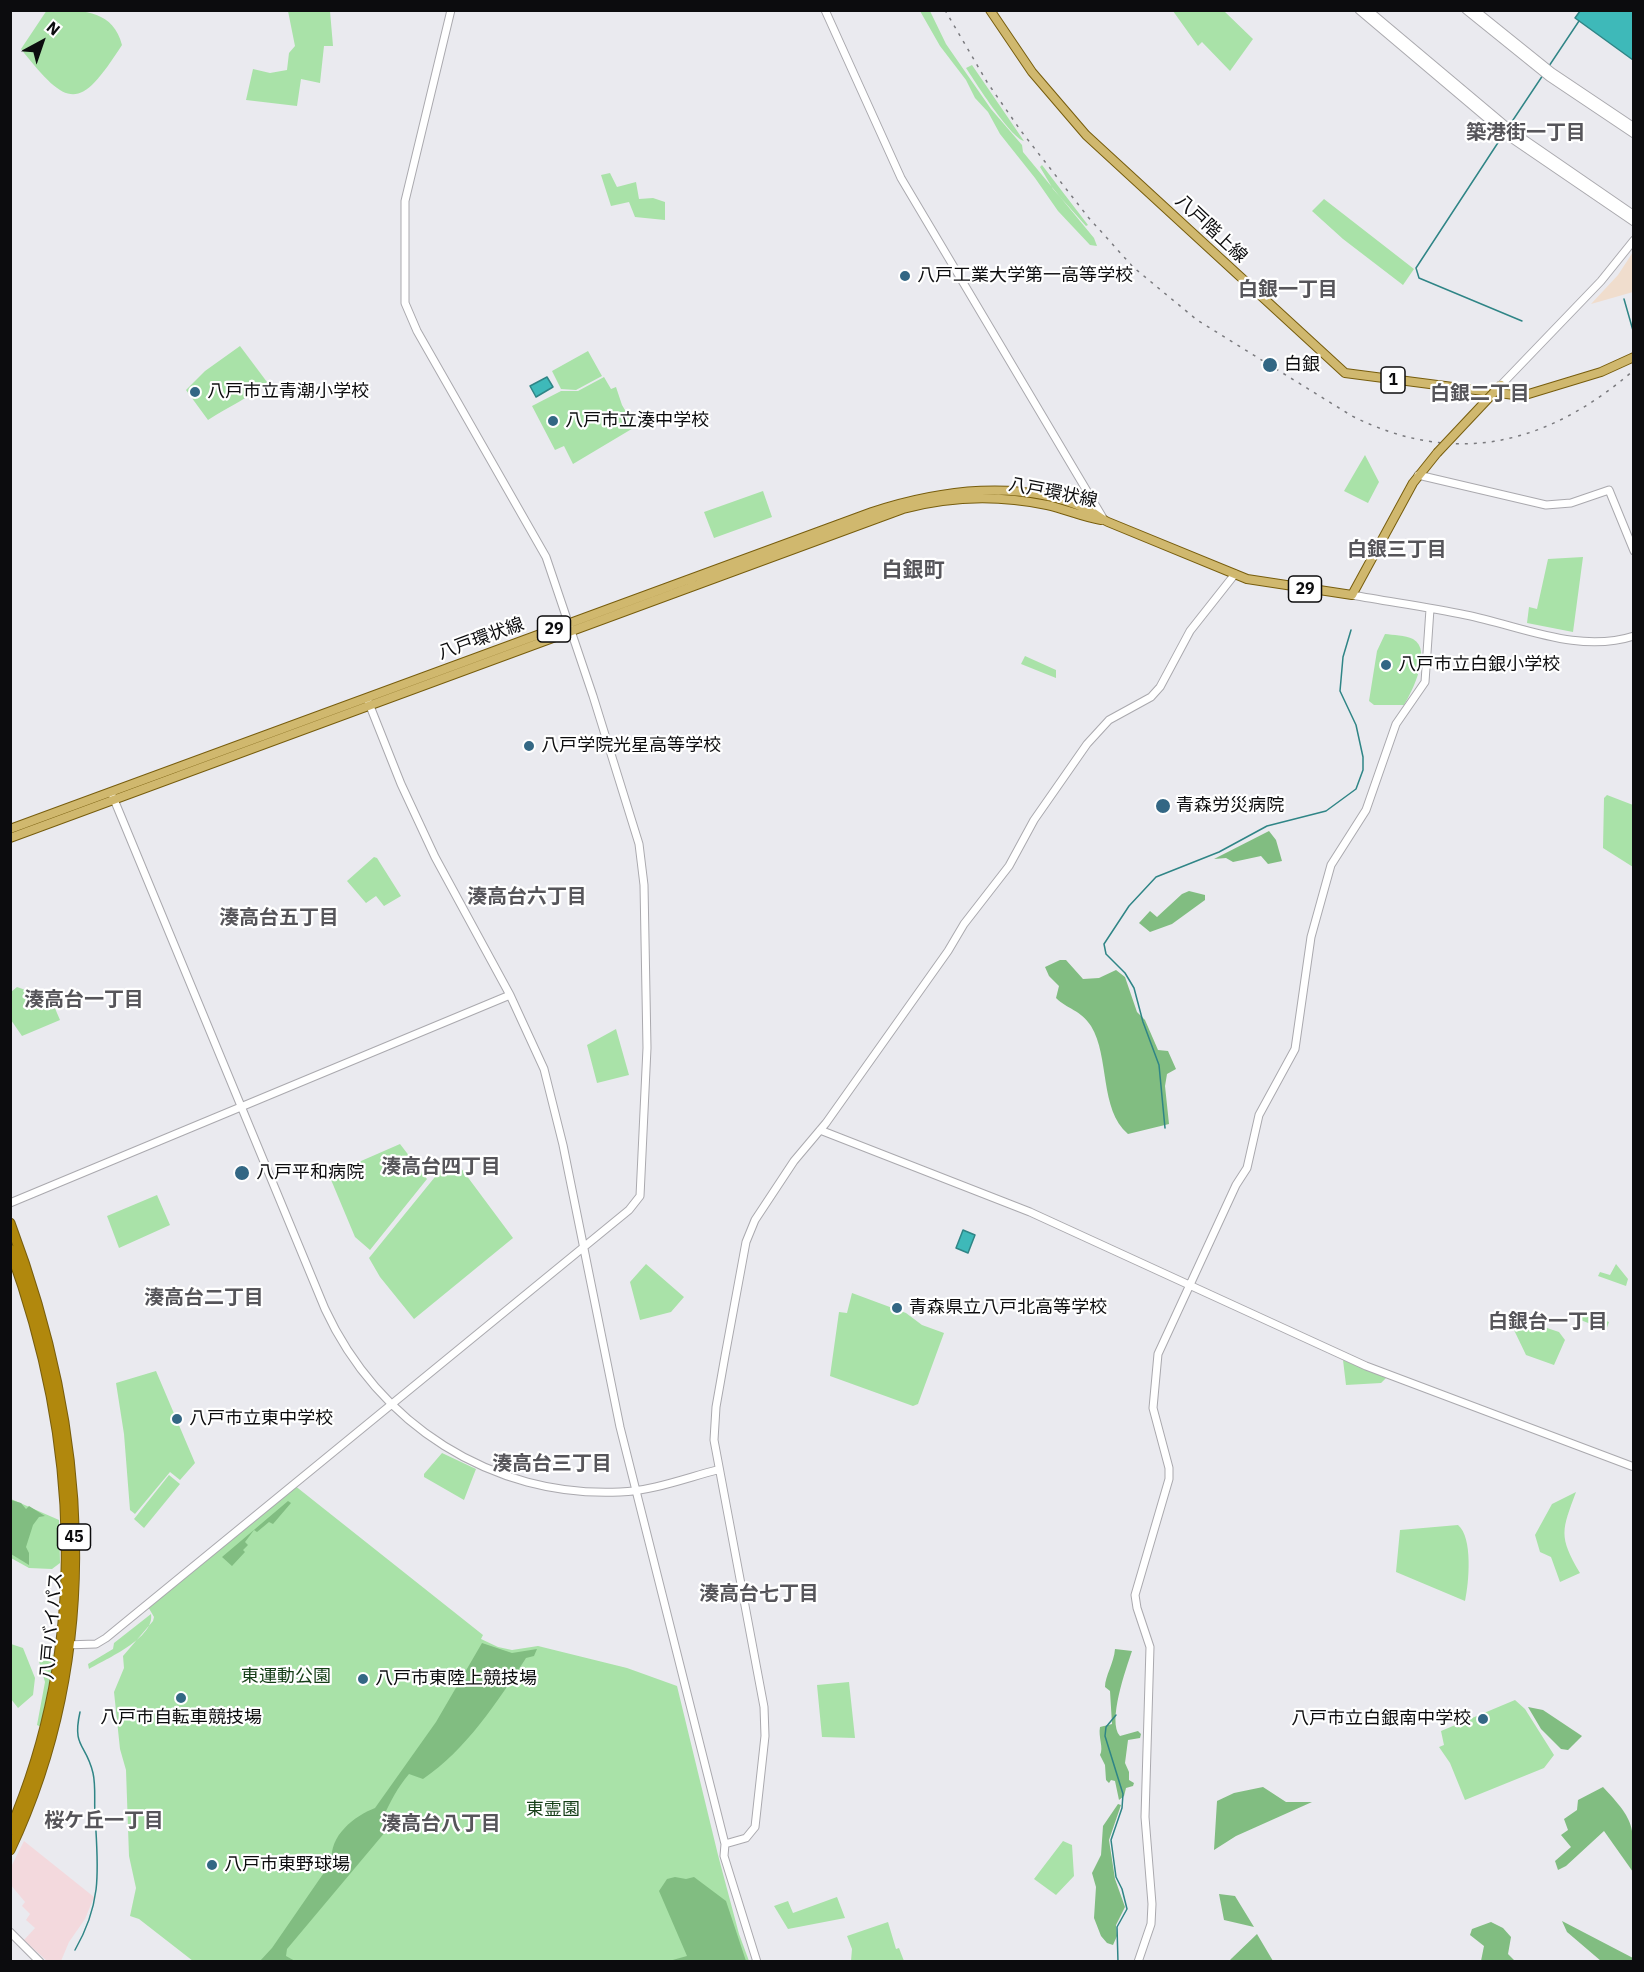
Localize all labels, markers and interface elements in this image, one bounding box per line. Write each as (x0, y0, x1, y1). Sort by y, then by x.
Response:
north arrow (12, 12, 72, 72)
text: N (43, 17, 64, 40)
district label: 築港街一丁目 (1466, 121, 1586, 145)
street label: 八戸階上線 (1171, 190, 1251, 268)
place label: 八戸工業大学第一高等学校 (917, 265, 1133, 287)
marker: 八戸工業大学第一高等学校 (898, 269, 912, 283)
district label: 白銀一丁目 (1238, 278, 1338, 302)
place label: 白銀 (1284, 354, 1320, 376)
marker: 白銀 (1261, 356, 1279, 374)
road number: 1 (1381, 367, 1405, 393)
place label: 八戸市立青潮小学校 (207, 381, 369, 403)
district label: 白銀二丁目 (1430, 382, 1530, 406)
marker: 八戸市立青潮小学校 (188, 385, 202, 399)
place label: 八戸市立湊中学校 (565, 410, 709, 432)
marker: 八戸市立湊中学校 (546, 414, 560, 428)
street label: 八戸環状線 (1007, 474, 1099, 512)
district label: 白銀三丁目 (1347, 538, 1447, 562)
district label: 白銀町 (882, 558, 944, 584)
road number: 29 (1288, 576, 1322, 602)
street label: 八戸環状線 (435, 613, 527, 665)
road number: 29 (538, 616, 570, 642)
place label: 八戸市立白銀小学校 (1398, 654, 1560, 676)
marker: 八戸市立白銀小学校 (1379, 658, 1393, 672)
place label: 八戸学院光星高等学校 (541, 735, 721, 757)
marker: 八戸学院光星高等学校 (522, 739, 536, 753)
place label: 青森労災病院 (1176, 795, 1284, 817)
marker: 青森労災病院 (1154, 797, 1172, 815)
district label: 湊高台六丁目 (467, 885, 587, 909)
district label: 湊高台五丁目 (219, 906, 339, 930)
district label: 湊高台一丁目 (24, 988, 144, 1012)
district label: 湊高台四丁目 (381, 1155, 501, 1179)
place label: 八戸平和病院 (256, 1162, 364, 1184)
marker: 八戸平和病院 (233, 1164, 251, 1182)
district label: 湊高台二丁目 (144, 1286, 264, 1310)
place label: 青森県立八戸北高等学校 (909, 1297, 1107, 1319)
marker: 青森県立八戸北高等学校 (890, 1301, 904, 1315)
district label: 白銀台一丁目 (1488, 1310, 1608, 1334)
place label: 八戸市立東中学校 (189, 1408, 333, 1430)
marker: 八戸市立東中学校 (170, 1412, 184, 1426)
district label: 湊高台三丁目 (492, 1452, 612, 1476)
road number: 45 (58, 1524, 90, 1550)
street label: 八戸バイパス (37, 1571, 67, 1681)
district label: 湊高台七丁目 (699, 1582, 819, 1606)
park label: 東運動公園 (241, 1666, 331, 1688)
place label: 八戸市東陸上競技場 (375, 1668, 537, 1690)
marker: 八戸市東陸上競技場 (356, 1672, 370, 1686)
marker: 八戸市自転車競技場 (174, 1691, 188, 1705)
place label: 八戸市自転車競技場 (100, 1707, 262, 1729)
place label: 八戸市立白銀南中学校 (1291, 1708, 1471, 1730)
marker: 八戸市立白銀南中学校 (1476, 1712, 1490, 1726)
park label: 東霊園 (526, 1799, 580, 1821)
district label: 桜ケ丘一丁目 (44, 1809, 164, 1833)
district label: 湊高台八丁目 (381, 1812, 501, 1836)
place label: 八戸市東野球場 (224, 1854, 350, 1876)
marker: 八戸市東野球場 (205, 1858, 219, 1872)

